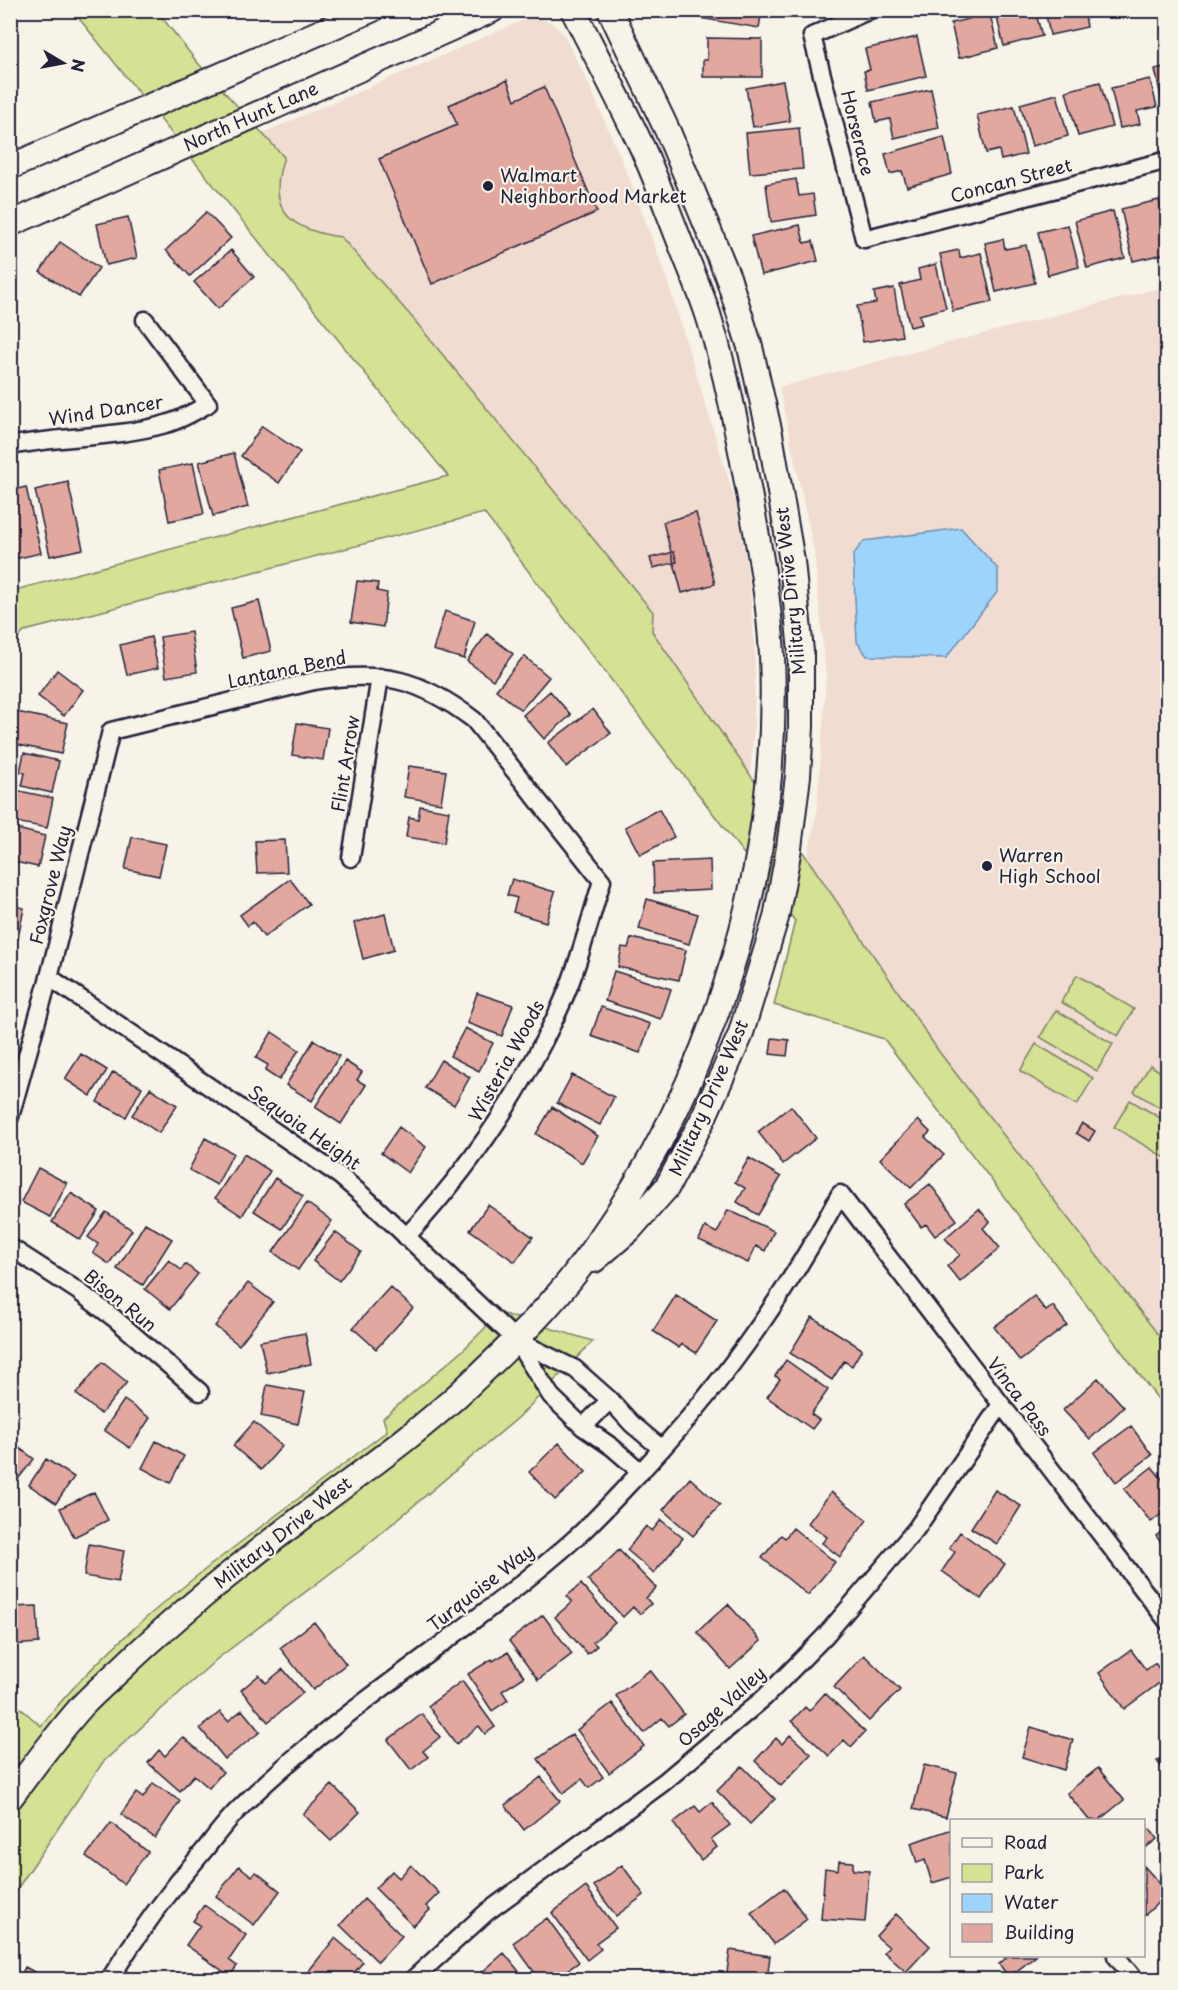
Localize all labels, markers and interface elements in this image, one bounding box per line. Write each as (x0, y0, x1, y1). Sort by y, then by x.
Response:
north arrow (33, 33, 93, 93)
text: N (66, 57, 92, 74)
street label: North Hunt Lane (179, 74, 322, 157)
street label: Horserace (835, 87, 882, 178)
street label: Concan Street (947, 150, 1074, 209)
place label: Walmart Neighborhood Market (500, 161, 687, 209)
marker: Walmart Neighborhood Market (481, 179, 495, 193)
street label: Wind Dancer (47, 387, 165, 432)
street label: Military Drive West (767, 506, 812, 676)
street label: Lantana Bend (225, 643, 348, 694)
street label: Flint Arrow (324, 713, 365, 814)
street label: Foxgrove Way (22, 822, 77, 947)
place label: Warren High School (999, 841, 1101, 889)
marker: Warren High School (980, 859, 994, 873)
street label: Wisteria Woods (461, 995, 550, 1126)
street label: Military Drive West (661, 1015, 754, 1180)
street label: Sequoia Height (243, 1078, 367, 1176)
street label: Bison Run (79, 1262, 163, 1338)
street label: Vinca Pass (981, 1351, 1059, 1441)
street label: Military Drive West (207, 1469, 357, 1594)
street label: Turquoise Way (421, 1537, 539, 1637)
street label: Osage Valley (671, 1659, 771, 1753)
legend (950, 1819, 1145, 1957)
text: Road (1004, 1828, 1048, 1855)
text: Park (1004, 1858, 1044, 1885)
text: Water (1004, 1888, 1059, 1915)
text: Building (1004, 1918, 1074, 1945)

